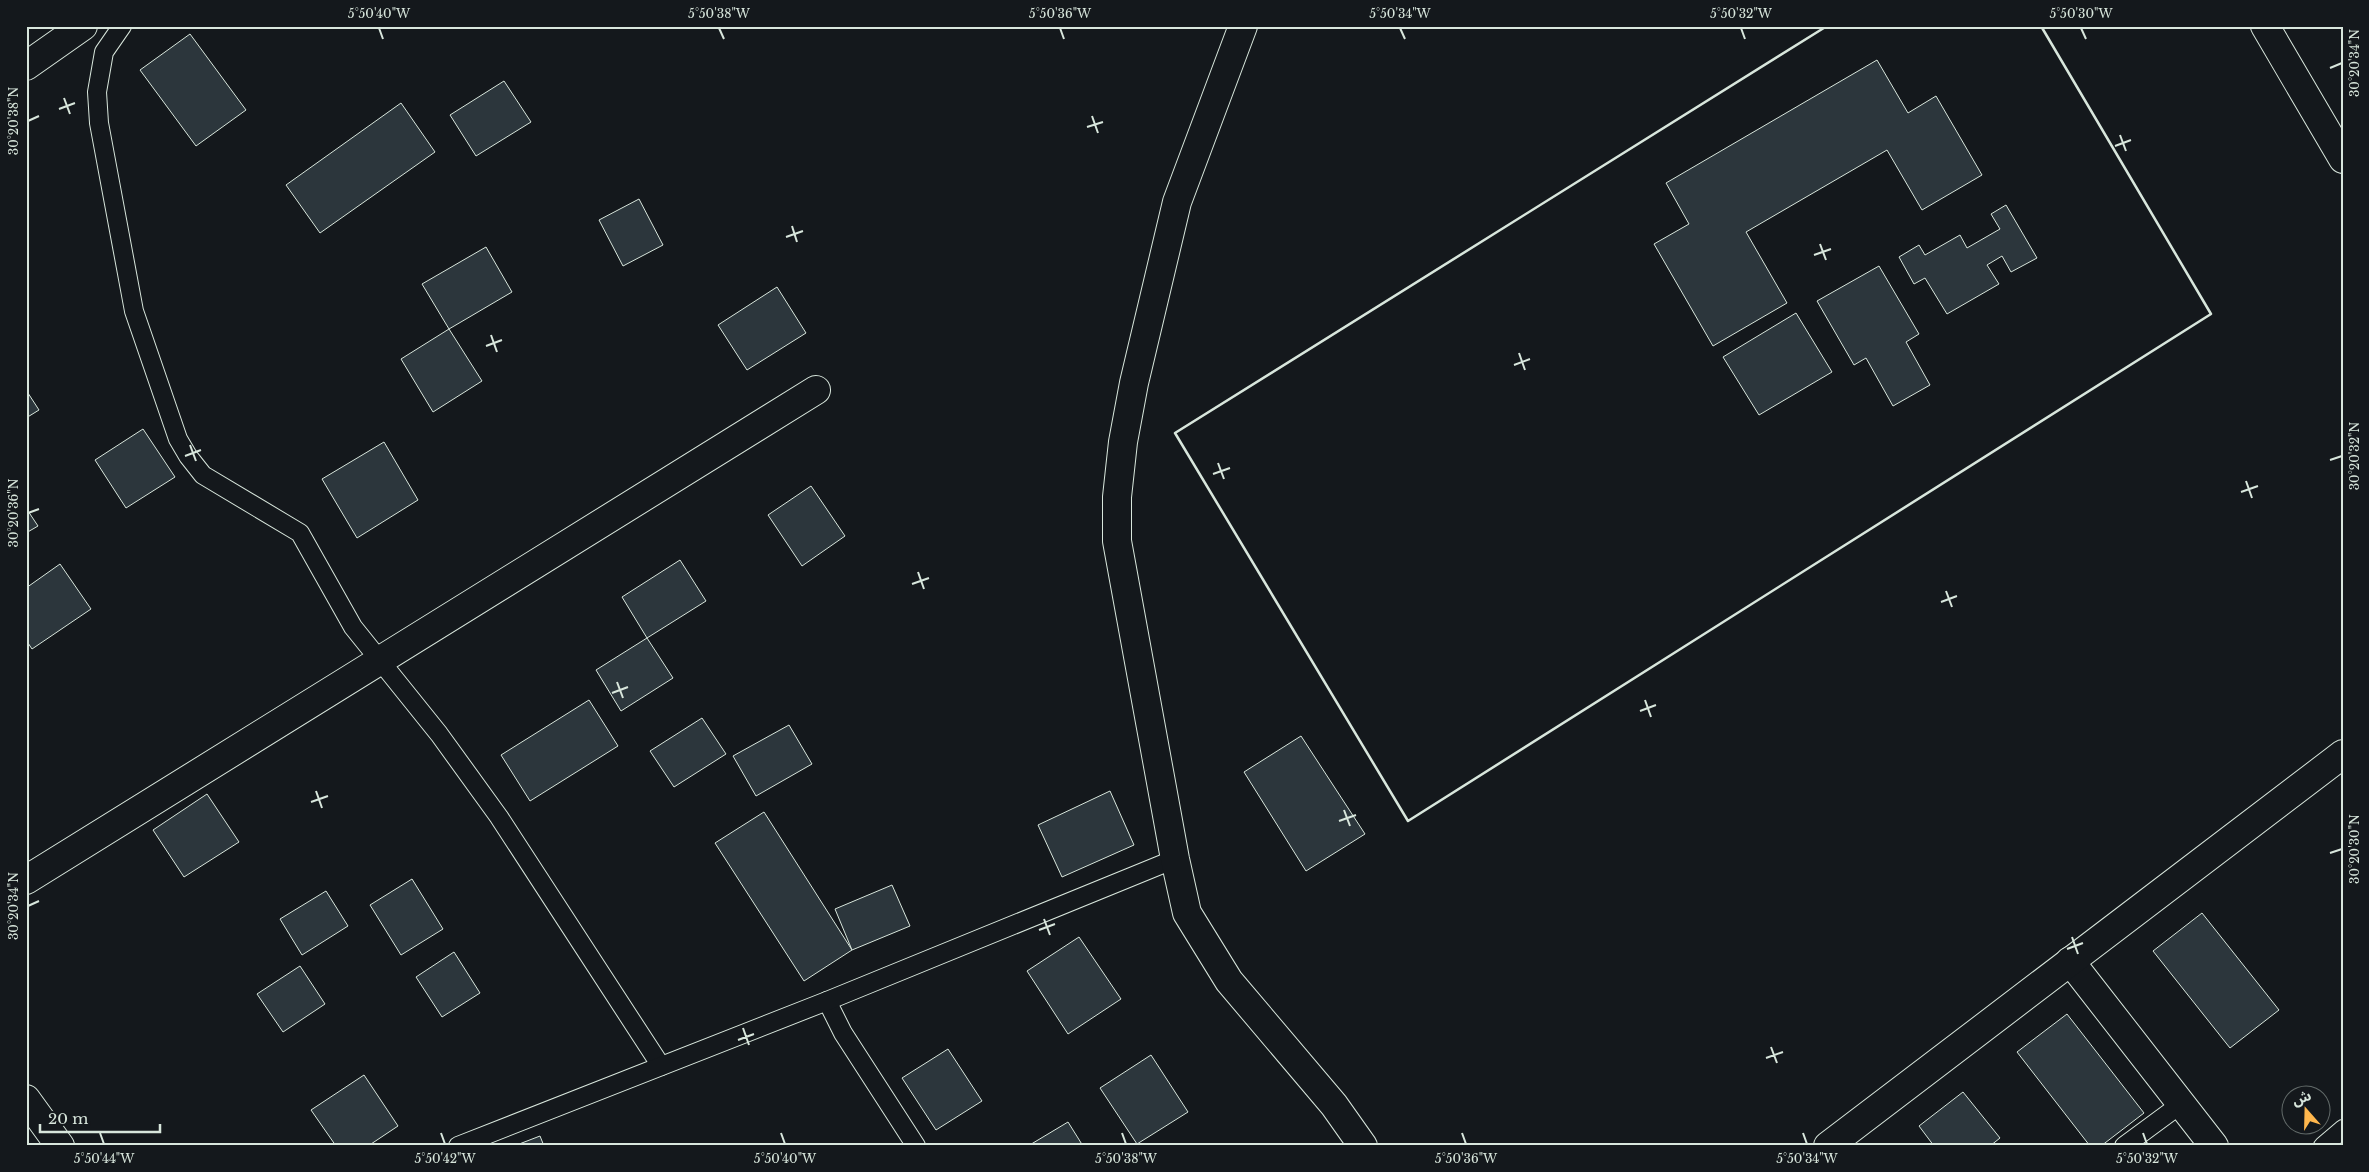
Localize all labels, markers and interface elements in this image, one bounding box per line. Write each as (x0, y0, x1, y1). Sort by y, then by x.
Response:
text: 5°50'40"W (348, 6, 411, 21)
text: 5°50'38"W (688, 6, 751, 21)
text: 5°50'36"W (1029, 6, 1092, 21)
text: 5°50'34"W (1369, 6, 1432, 21)
text: 5°50'32"W (1710, 6, 1773, 21)
text: 5°50'30"W (2049, 6, 2113, 21)
text: 30°20'34"N (2347, 29, 2362, 97)
text: 30°20'38"N (6, 87, 21, 155)
text: 30°20'32"N (2347, 421, 2362, 490)
text: 30°20'36"N (6, 478, 21, 548)
text: 30°20'30"N (2347, 814, 2362, 884)
text: 30°20'34"N (6, 872, 21, 940)
north arrow (2282, 1084, 2332, 1134)
text: ش (2289, 1086, 2314, 1110)
scale bar (40, 1102, 160, 1134)
text: 20 m (48, 1109, 88, 1128)
text: 5°50'44"W (74, 1151, 135, 1166)
text: 5°50'42"W (414, 1151, 476, 1166)
text: 5°50'40"W (754, 1151, 817, 1166)
text: 5°50'38"W (1095, 1151, 1158, 1166)
text: 5°50'36"W (1435, 1151, 1498, 1166)
text: 5°50'34"W (1776, 1151, 1839, 1166)
text: 5°50'32"W (2116, 1151, 2179, 1166)

